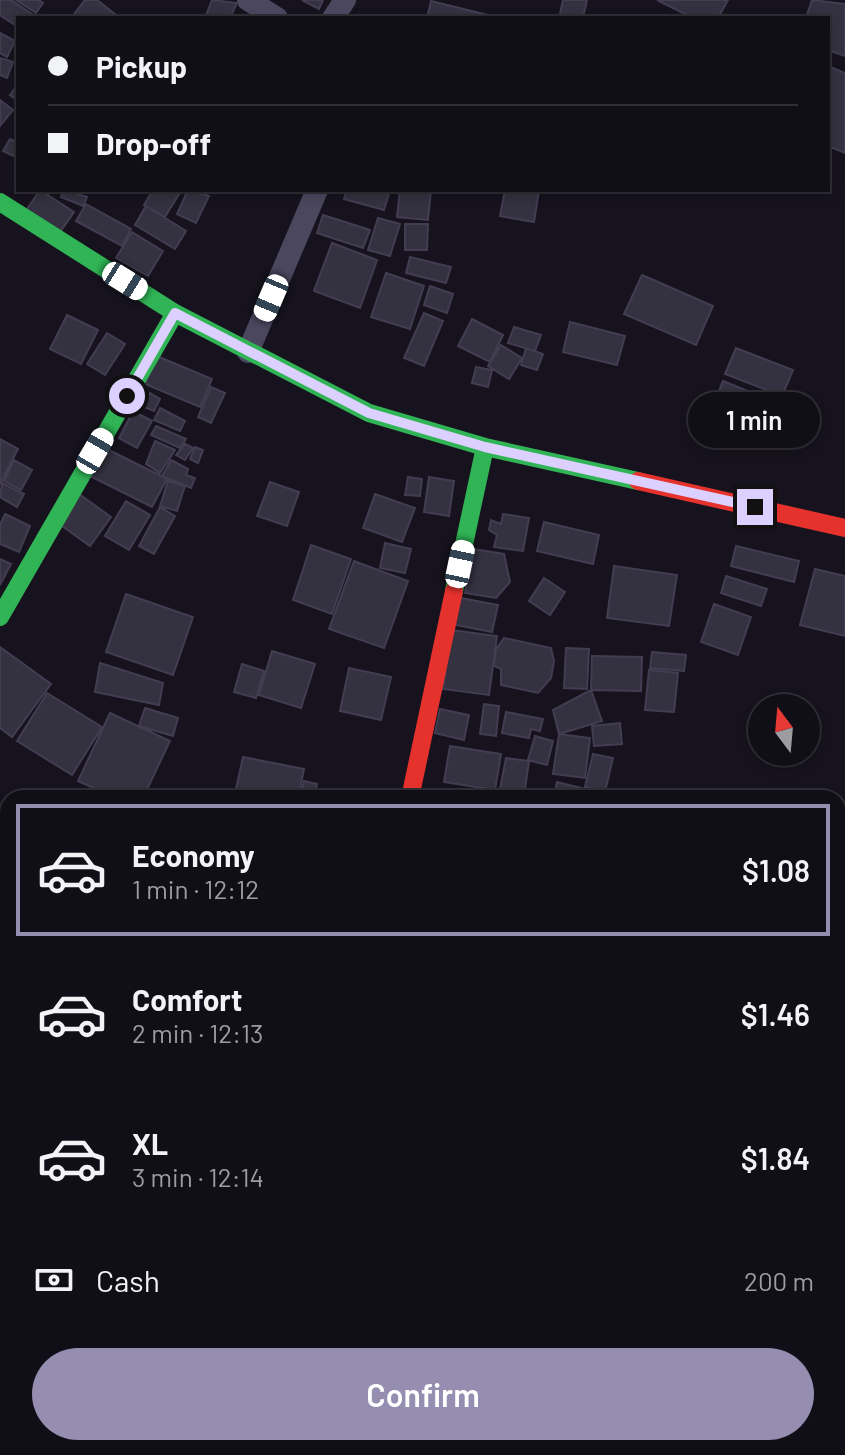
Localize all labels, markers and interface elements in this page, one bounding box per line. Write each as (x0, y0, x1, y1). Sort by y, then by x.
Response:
text: Pickup (96, 48, 187, 84)
text: Drop-off (96, 125, 211, 161)
car (98, 258, 152, 304)
car (251, 271, 291, 325)
route start (109, 378, 145, 414)
callout: 1 min (689, 391, 821, 447)
text: 1 min (726, 404, 782, 435)
car (73, 424, 117, 478)
route end (737, 489, 773, 525)
car (443, 538, 477, 590)
north arrow (748, 694, 820, 766)
map controls (748, 694, 820, 766)
icon: car (36, 834, 108, 906)
text: Economy (132, 837, 255, 873)
text: $1.08 (742, 852, 810, 888)
text: 1 min · 12:12 (132, 873, 259, 904)
icon: car (36, 978, 108, 1050)
text: Comfort (132, 981, 242, 1017)
text: $1.46 (741, 996, 810, 1032)
text: 2 min · 12:13 (132, 1017, 263, 1048)
icon: car (36, 1122, 108, 1194)
text: XL (132, 1125, 168, 1161)
text: $1.84 (741, 1140, 810, 1176)
text: 3 min · 12:14 (132, 1161, 264, 1192)
icon: cash (32, 1258, 76, 1302)
text: Cash (96, 1262, 160, 1298)
text: 200 m (744, 1265, 814, 1296)
button: Confirm (32, 1348, 814, 1440)

